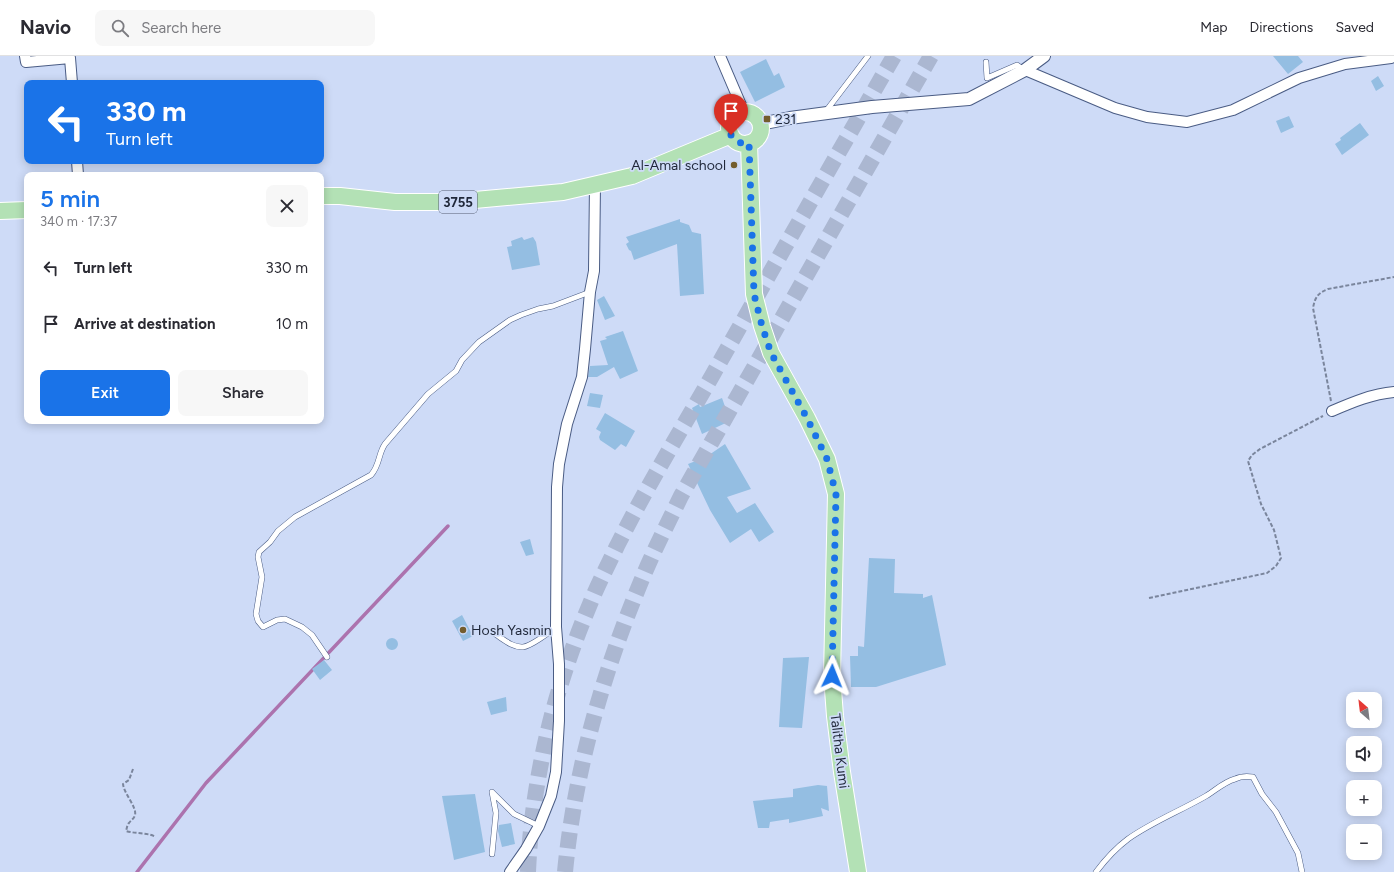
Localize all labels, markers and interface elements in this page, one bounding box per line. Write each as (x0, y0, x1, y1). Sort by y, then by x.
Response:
search box (95, 10, 375, 46)
text: Navio (20, 16, 71, 39)
icon: search (109, 17, 131, 39)
text: Search here (141, 19, 221, 37)
text: Map (1200, 19, 1228, 36)
text: Directions (1250, 19, 1313, 36)
text: Saved (1335, 19, 1374, 36)
text: 330 m (106, 94, 186, 128)
pin (714, 94, 748, 135)
icon: left (40, 96, 92, 148)
icon: arrive (720, 100, 742, 122)
place label: 231 (775, 111, 796, 128)
marker: 231 (762, 114, 772, 124)
text: Turn left (106, 128, 173, 150)
place label: Al-Amal school (631, 157, 726, 174)
marker: Al-Amal school (729, 160, 739, 170)
text: 5 min (40, 184, 100, 213)
button: close (266, 185, 308, 227)
road number: 3755 (439, 191, 477, 213)
text: 340 m · 17:37 (40, 214, 117, 229)
icon: left (40, 257, 62, 279)
text: Turn left (74, 259, 132, 277)
text: 330 m (266, 259, 308, 277)
icon: arrive (40, 313, 62, 335)
text: Arrive at destination (74, 315, 215, 333)
text: 10 m (276, 315, 308, 333)
button: Exit (40, 370, 170, 416)
button: Share (178, 370, 308, 416)
place label: Hosh Yasmin (471, 622, 552, 639)
marker: Hosh Yasmin (458, 625, 468, 635)
position arrow (811, 655, 853, 697)
north arrow (1346, 692, 1382, 728)
map controls (1346, 692, 1382, 860)
street label: Talitha Kumi (826, 713, 853, 790)
button: sound (1346, 736, 1382, 772)
button: + (1346, 780, 1382, 816)
button: − (1346, 824, 1382, 860)

